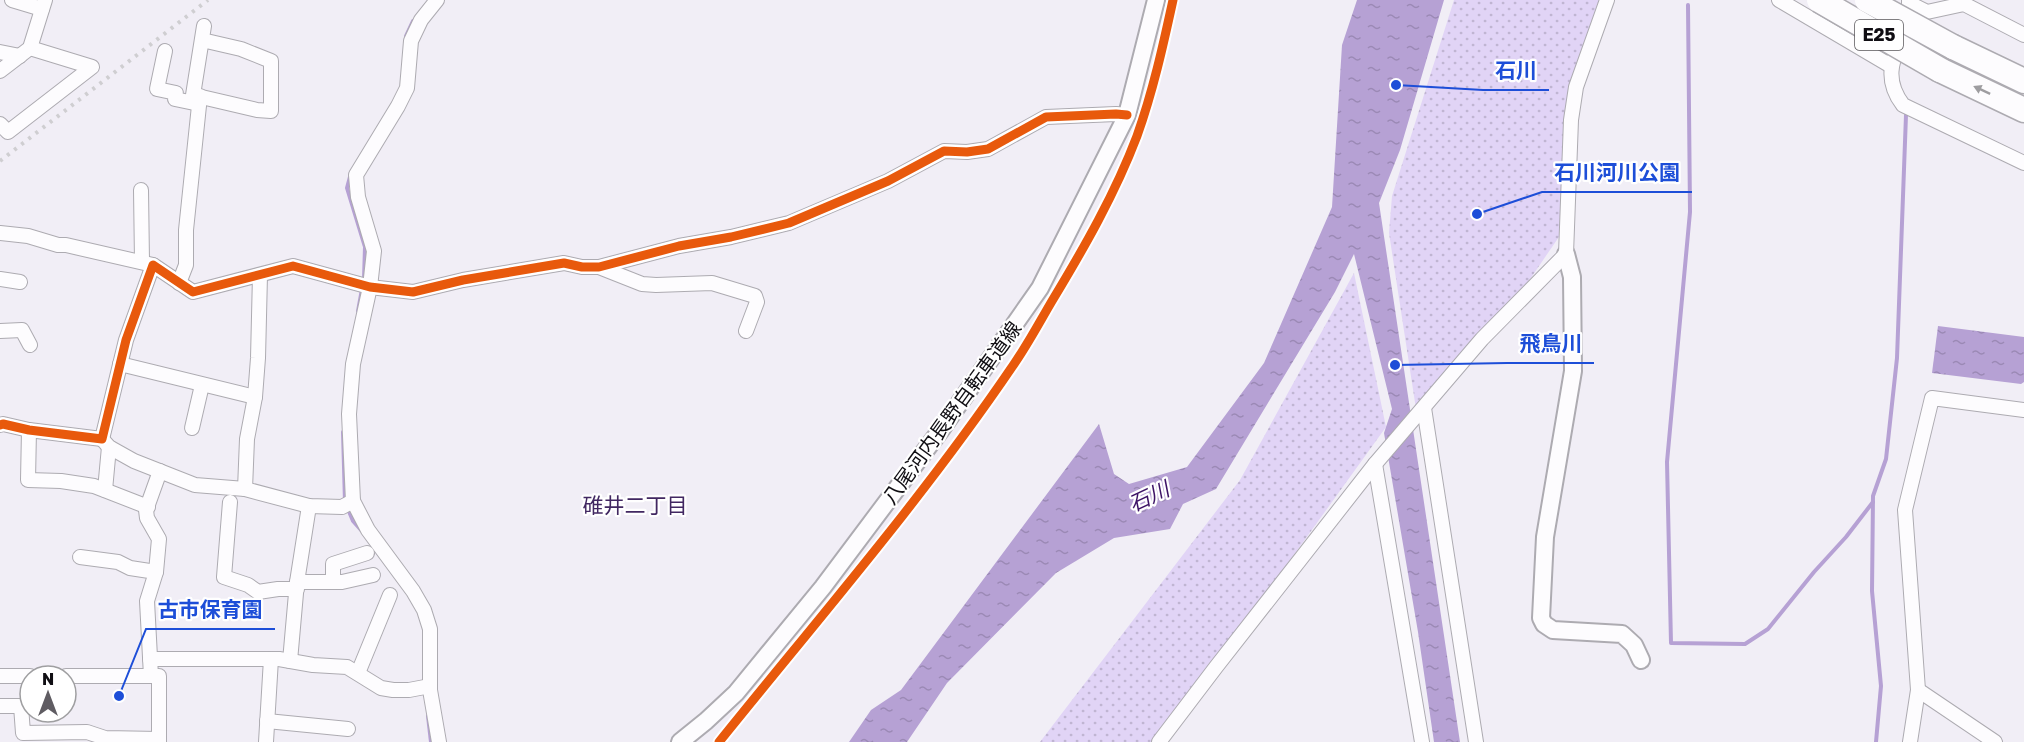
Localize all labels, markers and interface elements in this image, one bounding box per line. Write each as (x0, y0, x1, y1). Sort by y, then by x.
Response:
road number: E25 (1855, 20, 1903, 50)
callout: 石川 (1483, 51, 1549, 90)
text: 石川 (1495, 57, 1537, 83)
one-way arrow (1973, 86, 1990, 95)
callout: 石川河川公園 (1542, 153, 1692, 192)
text: 石川河川公園 (1554, 159, 1680, 185)
street label: 八尾河内長野自転車道線 (877, 316, 1026, 508)
callout: 飛鳥川 (1507, 324, 1594, 363)
text: 飛鳥川 (1520, 330, 1583, 356)
water label: 石川 (1124, 475, 1175, 517)
district label: 碓井二丁目 (583, 492, 688, 518)
callout: 古市保育園 (146, 590, 275, 629)
text: 古市保育園 (158, 596, 263, 622)
north arrow (18, 664, 78, 724)
text: N (42, 669, 54, 689)

